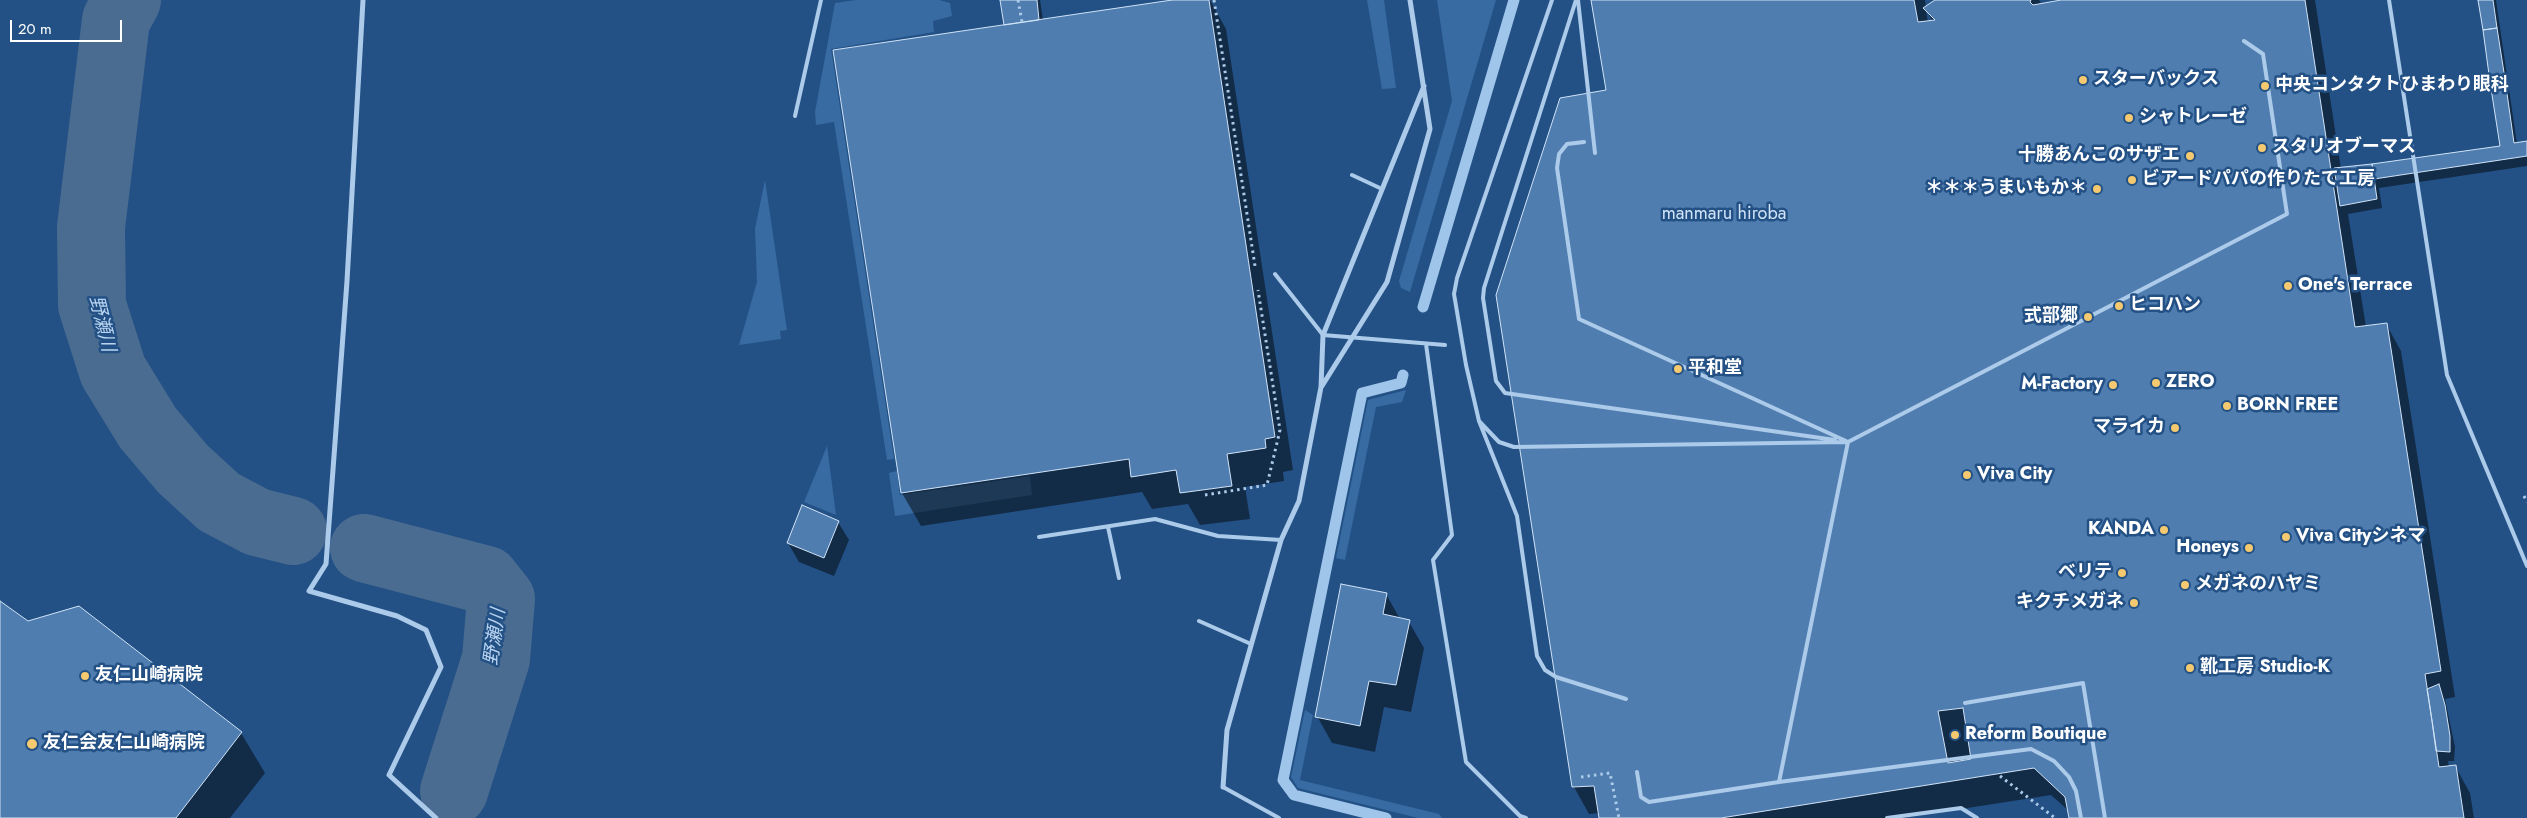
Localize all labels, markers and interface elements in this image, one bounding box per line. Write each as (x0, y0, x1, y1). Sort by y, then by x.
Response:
scale bar (12, 10, 125, 42)
text: 20 m (18, 18, 52, 40)
place label: スターバックス (2093, 69, 2219, 91)
marker: スターバックス (2077, 74, 2089, 86)
place label: 中央コンタクトひまわり眼科 (2275, 75, 2509, 97)
marker: 中央コンタクトひまわり眼科 (2259, 80, 2271, 92)
place label: シャトレーゼ (2139, 107, 2247, 129)
marker: シャトレーゼ (2123, 112, 2135, 124)
place label: スタリオブーマス (2272, 137, 2416, 159)
marker: スタリオブーマス (2256, 142, 2268, 154)
place label: 十勝あんこのサザエ (2018, 145, 2180, 167)
marker: 十勝あんこのサザエ (2184, 150, 2196, 162)
place label: ビアードパパの作りたて工房 (2142, 169, 2375, 191)
marker: ビアードパパの作りたて工房 (2126, 174, 2138, 186)
place label: ＊＊＊うまいもか＊ (1925, 178, 2087, 200)
marker: ＊＊＊うまいもか＊ (2091, 183, 2103, 195)
park label: manmaru hiroba (1662, 204, 1786, 226)
place label: One's Terrace (2298, 275, 2413, 297)
marker: One's Terrace (2282, 280, 2294, 292)
water label: 野瀬川 (83, 294, 119, 354)
place label: ヒコハン (2129, 295, 2201, 317)
marker: ヒコハン (2113, 300, 2125, 312)
place label: 式部郷 (2024, 306, 2078, 328)
marker: 式部郷 (2082, 311, 2094, 323)
place label: 平和堂 (1688, 358, 1742, 380)
marker: 平和堂 (1672, 363, 1684, 375)
place label: ZERO (2166, 372, 2214, 394)
place label: M-Factory (2021, 374, 2103, 396)
marker: ZERO (2150, 377, 2162, 389)
marker: M-Factory (2107, 379, 2119, 391)
place label: BORN FREE (2237, 395, 2338, 417)
marker: BORN FREE (2221, 400, 2233, 412)
place label: マライカ (2093, 417, 2165, 439)
marker: マライカ (2169, 422, 2181, 434)
place label: Viva City (1977, 464, 2052, 486)
marker: Viva City (1961, 469, 1973, 481)
place label: KANDA (2088, 519, 2154, 541)
marker: KANDA (2158, 524, 2170, 536)
place label: Viva Cityシネマ (2296, 526, 2425, 548)
marker: Viva Cityシネマ (2280, 531, 2292, 543)
place label: Honeys (2176, 537, 2239, 559)
marker: Honeys (2243, 542, 2255, 554)
place label: ベリテ (2058, 562, 2112, 584)
marker: ベリテ (2116, 567, 2128, 579)
place label: メガネのハヤミ (2195, 574, 2321, 596)
marker: メガネのハヤミ (2179, 579, 2191, 591)
place label: キクチメガネ (2016, 592, 2124, 614)
marker: キクチメガネ (2128, 597, 2140, 609)
water label: 野瀬川 (481, 607, 511, 667)
place label: 靴工房 Studio-K (2200, 657, 2330, 679)
marker: 靴工房 Studio-K (2184, 662, 2196, 674)
place label: 友仁山崎病院 (95, 665, 203, 687)
marker: 友仁山崎病院 (79, 670, 91, 682)
place label: Reform Boutique (1965, 724, 2107, 746)
marker: Reform Boutique (1949, 729, 1961, 741)
place label: 友仁会友仁山崎病院 (43, 733, 205, 755)
marker: 友仁会友仁山崎病院 (25, 737, 39, 751)

